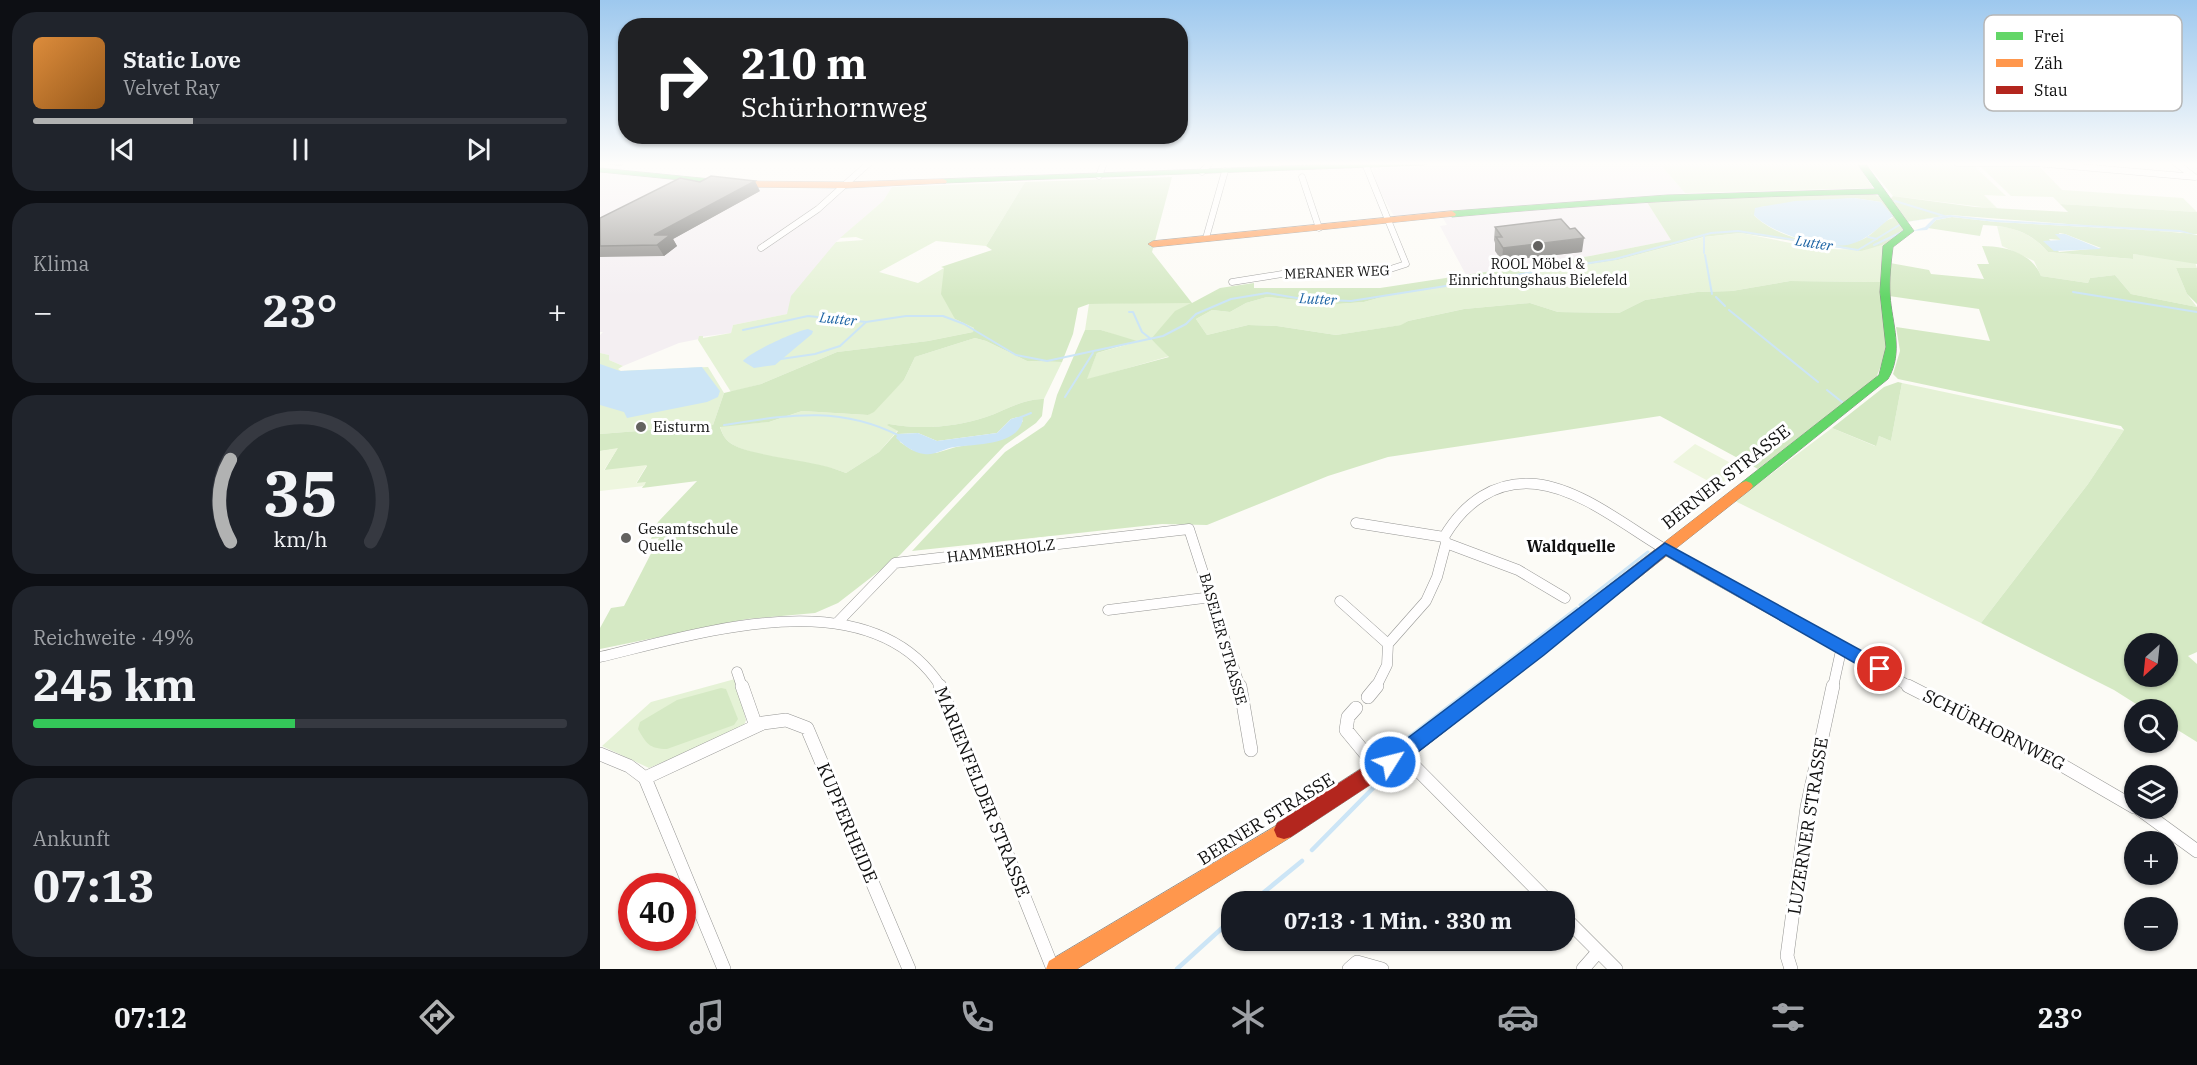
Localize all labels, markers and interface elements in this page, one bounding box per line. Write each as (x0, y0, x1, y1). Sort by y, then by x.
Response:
legend (1984, 15, 2182, 111)
text: Frei (2034, 26, 2064, 46)
text: 210 m (741, 36, 867, 91)
icon: right (642, 42, 720, 120)
text: Static Love (123, 45, 241, 74)
text: Zäh (2034, 53, 2063, 73)
text: Velvet Ray (123, 74, 220, 101)
text: Stau (2034, 80, 2068, 100)
text: Schürhornweg (741, 89, 927, 124)
icon: previous (106, 133, 139, 166)
icon: pause (284, 133, 317, 166)
icon: next (462, 133, 495, 166)
water label: Lutter (1793, 231, 1835, 255)
marker: ROOL Möbel & Einrichtungshaus Bielefeld (1531, 239, 1545, 253)
text: Klima (33, 250, 89, 277)
place label: ROOL Möbel & Einrichtungshaus Bielefeld (1449, 255, 1628, 289)
street label: MERANER WEG (1284, 261, 1390, 283)
text: 23° (262, 281, 338, 339)
water label: Lutter (1298, 289, 1338, 309)
text: − (33, 290, 53, 333)
text: + (547, 290, 567, 333)
water label: Lutter (817, 308, 858, 330)
place label: Eisturm (653, 417, 710, 436)
street label: BERNER STRASSE (1657, 419, 1795, 534)
marker: Eisturm (634, 420, 648, 434)
text: 35 (263, 452, 337, 533)
place label: Gesamtschule Quelle (638, 519, 738, 555)
text: km/h (273, 525, 327, 553)
marker: Gesamtschule Quelle (619, 531, 633, 545)
street label: HAMMERHOLZ (946, 534, 1056, 567)
district label: Waldquelle (1526, 536, 1616, 556)
street label: BASELER STRASSE (1196, 571, 1251, 707)
text: Reichweite · 49% (33, 624, 194, 651)
north arrow (2124, 633, 2178, 687)
map controls (2124, 633, 2178, 951)
pin (1854, 643, 1905, 694)
icon: arrive (1863, 652, 1896, 685)
text: 245 km (33, 655, 196, 713)
street label: MARIENFELDER STRASSE (930, 683, 1035, 901)
street label: SCHÜRHORNWEG (1919, 684, 2069, 775)
button: search (2124, 699, 2178, 753)
position arrow (1358, 730, 1422, 794)
street label: LUZERNER STRASSE (1782, 735, 1833, 916)
street label: KUPFERHEIDE (812, 759, 883, 886)
button: layers (2124, 765, 2178, 819)
street label: BERNER STRASSE (1193, 767, 1338, 870)
text: Ankunft (33, 825, 110, 852)
button: + (2124, 831, 2178, 885)
text: 07:13 (33, 856, 155, 914)
speed limit sign: 40 (618, 873, 696, 951)
button: − (2124, 897, 2178, 951)
text: 07:13 · 1 Min. · 330 m (1284, 906, 1512, 935)
icon: directions (416, 996, 458, 1038)
icon: music (686, 996, 728, 1038)
icon: phone (956, 996, 998, 1038)
icon: climate (1227, 996, 1269, 1038)
icon: car (1497, 996, 1539, 1038)
icon: filters (1767, 996, 1809, 1038)
text: 07:12 (114, 1000, 187, 1035)
text: 23° (2038, 1000, 2083, 1035)

